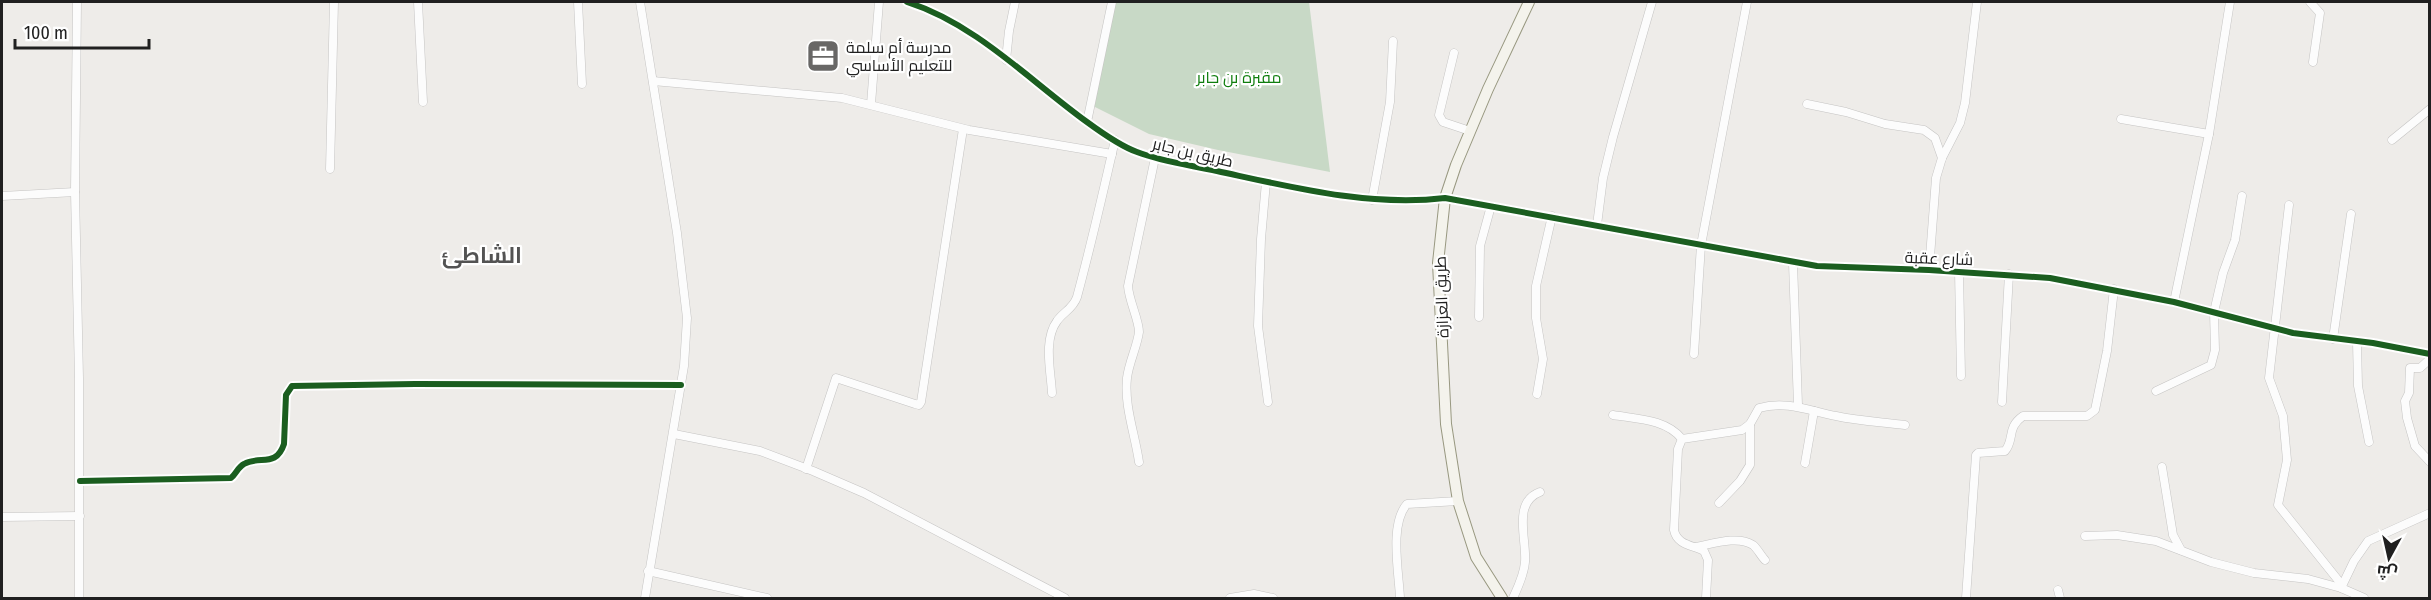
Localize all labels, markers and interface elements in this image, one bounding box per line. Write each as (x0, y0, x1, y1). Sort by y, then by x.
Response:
scale bar (15, 12, 148, 50)
text: 100 m (24, 22, 68, 44)
office icon: مدرسة أم سلمة للتعليم الأساسي (805, 38, 841, 74)
place label: مدرسة أم سلمة للتعليم الأساسي (846, 38, 953, 78)
park label: مقبرة بن جابر (1196, 68, 1282, 88)
street label: طريق بن جابر (1149, 134, 1235, 172)
district label: الشاطئ (442, 242, 522, 269)
street label: شارع عقبة (1904, 248, 1973, 271)
street label: طريق العزازة (1431, 256, 1453, 338)
north arrow (2359, 528, 2419, 588)
text: ش (2375, 562, 2398, 583)

